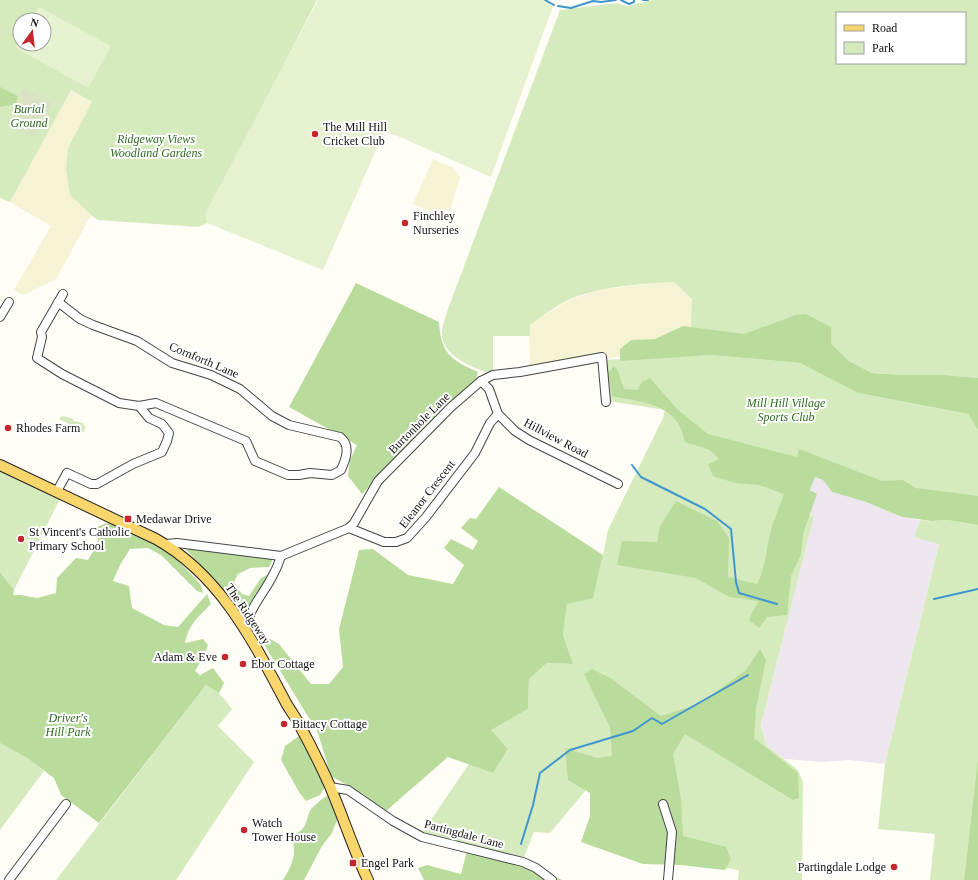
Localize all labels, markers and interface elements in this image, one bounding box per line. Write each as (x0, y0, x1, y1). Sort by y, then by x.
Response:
north arrow (12, 12, 52, 52)
legend (836, 12, 966, 64)
text: N (29, 16, 40, 29)
text: Road (872, 21, 897, 35)
text: Park (872, 41, 894, 55)
park label: Burial Ground (11, 102, 48, 130)
place label: The Mill Hill Cricket Club (323, 120, 388, 148)
marker: The Mill Hill Cricket Club (310, 129, 320, 139)
park label: Ridgeway Views Woodland Gardens (110, 132, 202, 160)
place label: Finchley Nurseries (413, 209, 459, 237)
marker: Finchley Nurseries (400, 218, 410, 228)
street label: Cornforth Lane (167, 339, 241, 381)
street label: Burtonhole Lane (385, 389, 453, 457)
park label: Mill Hill Village Sports Club (746, 396, 826, 424)
street label: Hillview Road (522, 415, 590, 461)
place label: Rhodes Farm (16, 421, 81, 435)
marker: Rhodes Farm (3, 423, 13, 433)
street label: Eleanor Crescent (396, 457, 458, 531)
place label: Medawar Drive (136, 512, 212, 526)
marker: Medawar Drive (123, 514, 133, 524)
place label: St Vincent's Catholic Primary School (29, 525, 130, 553)
marker: St Vincent's Catholic Primary School (16, 534, 26, 544)
street label: The Ridgeway (223, 581, 273, 647)
place label: Adam & Eve (154, 650, 217, 664)
marker: Adam & Eve (220, 652, 230, 662)
place label: Ebor Cottage (251, 657, 315, 671)
marker: Ebor Cottage (238, 659, 248, 669)
park label: Driver's Hill Park (45, 711, 91, 739)
place label: Bittacy Cottage (292, 717, 367, 731)
marker: Bittacy Cottage (279, 719, 289, 729)
place label: Watch Tower House (252, 816, 316, 844)
street label: Partingdale Lane (423, 817, 505, 851)
marker: Watch Tower House (239, 825, 249, 835)
place label: Engel Park (361, 856, 414, 870)
marker: Engel Park (348, 858, 358, 868)
place label: Partingdale Lodge (798, 860, 886, 874)
marker: Partingdale Lodge (889, 862, 899, 872)

